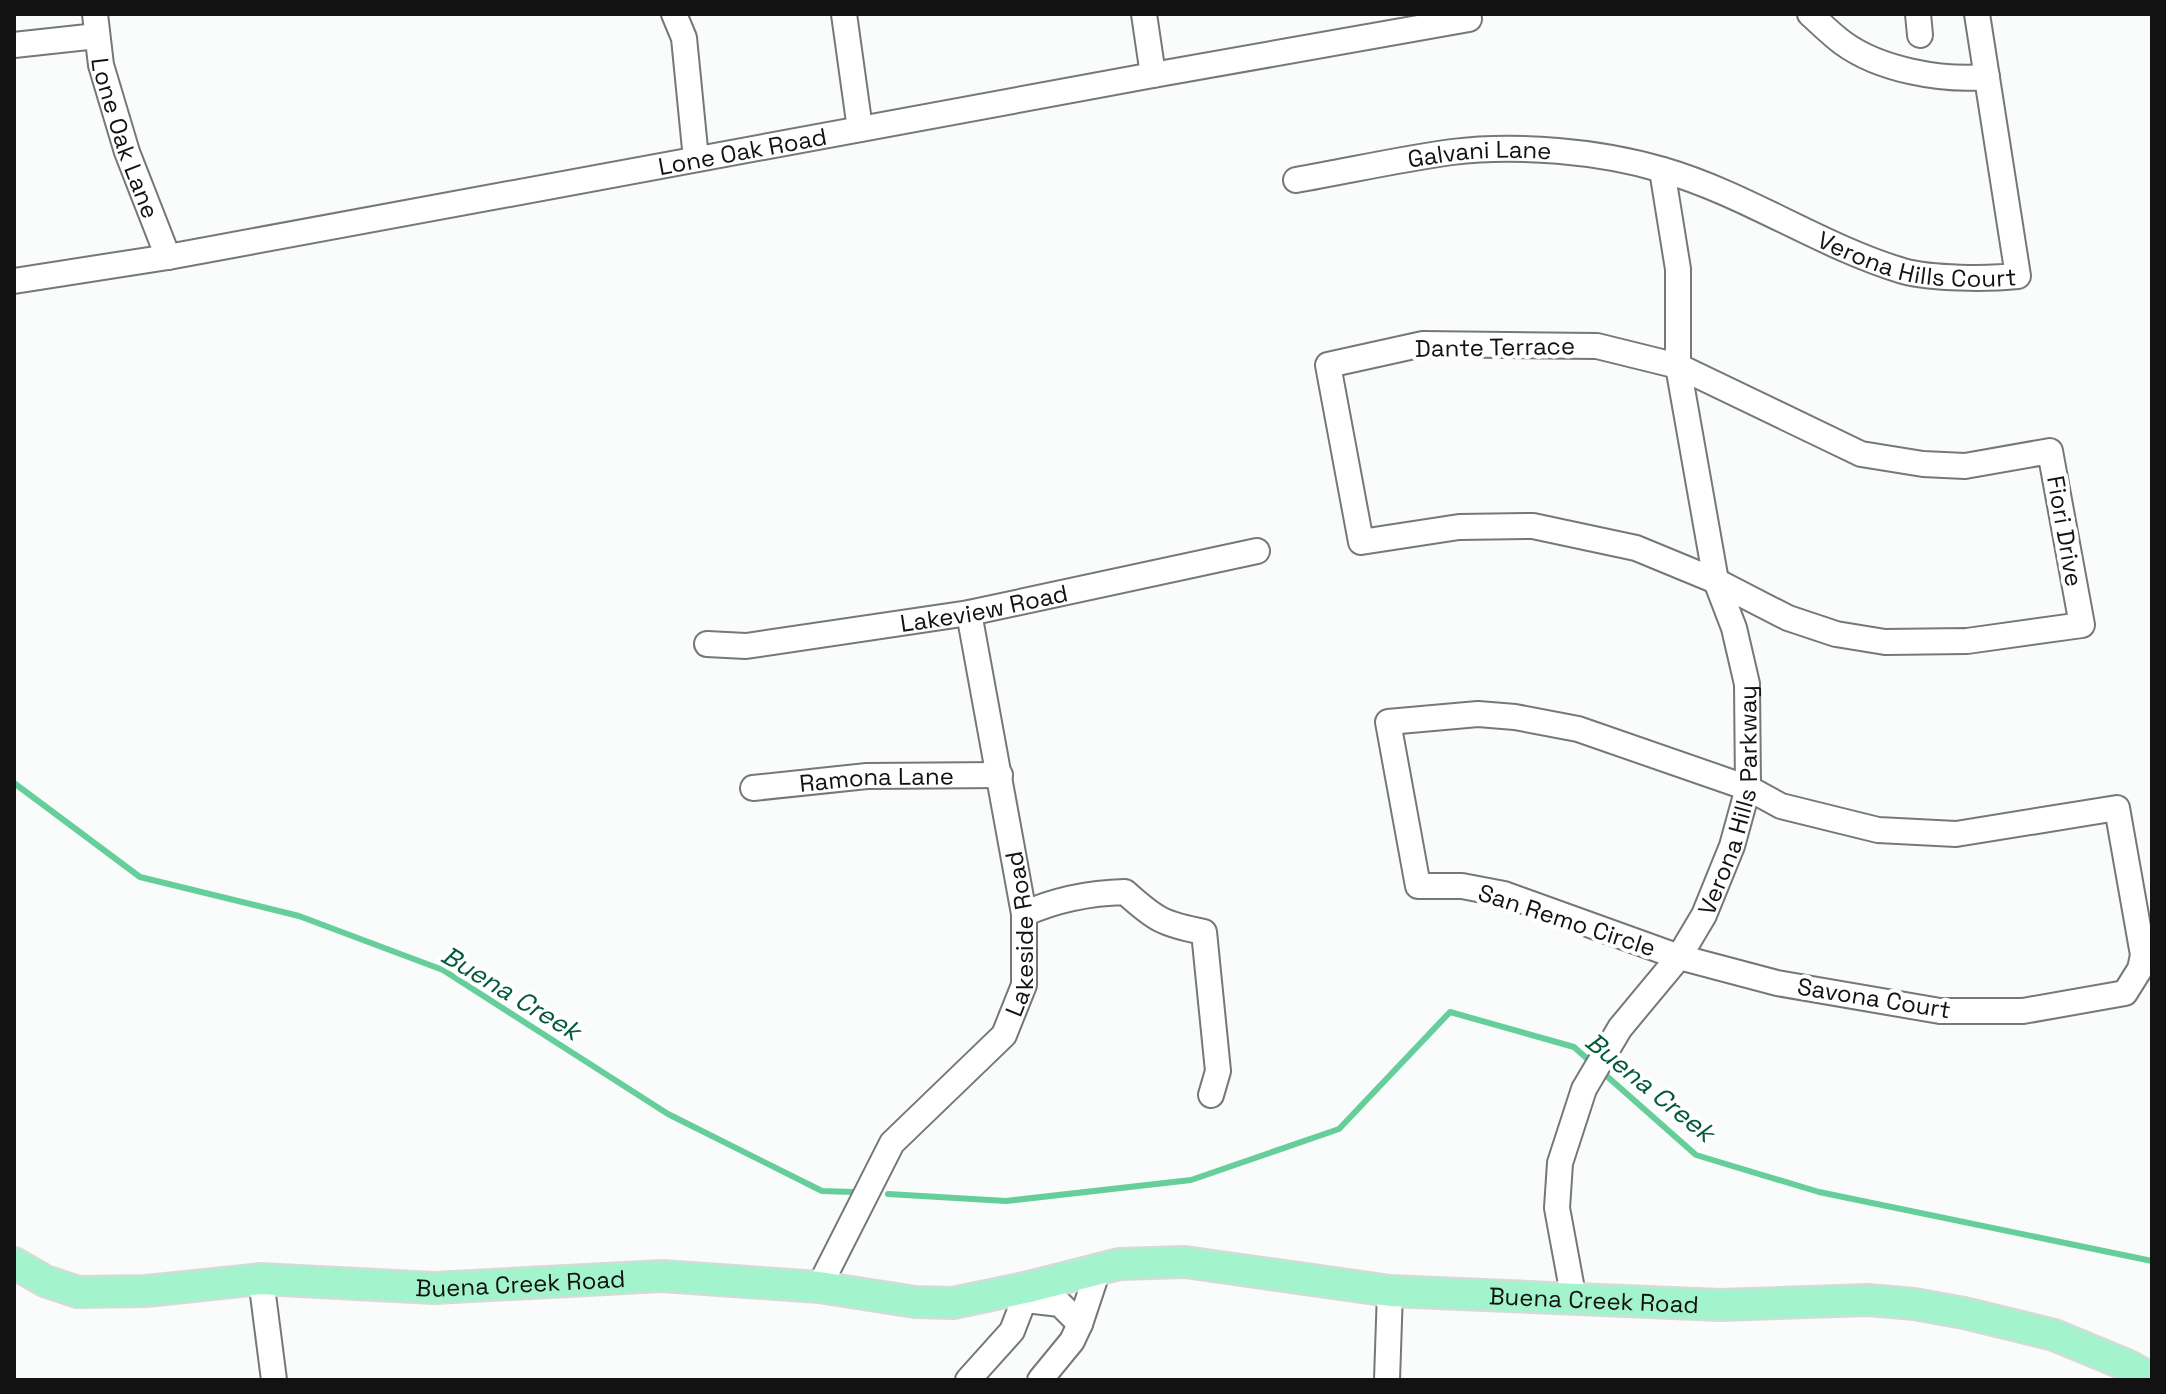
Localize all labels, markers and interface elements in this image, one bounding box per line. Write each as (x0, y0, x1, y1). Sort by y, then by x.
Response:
street label: Lone Oak Lane (85, 56, 167, 223)
street label: Lone Oak Road (656, 120, 829, 182)
street label: Galvani Lane (1405, 133, 1553, 174)
street label: Verona Hills Court (1813, 224, 2017, 293)
street label: Dante Terrace (1415, 330, 1575, 364)
street label: Fiori Drive (2040, 473, 2090, 589)
street label: Lakeview Road (898, 577, 1071, 639)
street label: Verona Hills Parkway (1690, 685, 1764, 919)
street label: Ramona Lane (798, 760, 954, 799)
street label: Lakeside Road (997, 849, 1040, 1021)
street label: San Remo Circle (1474, 877, 1660, 963)
water label: Buena Creek (435, 938, 590, 1050)
street label: Savona Court (1795, 971, 1953, 1025)
water label: Buena Creek (1578, 1024, 1724, 1151)
street label: Buena Creek Road (415, 1262, 626, 1304)
street label: Buena Creek Road (1488, 1280, 1699, 1320)

